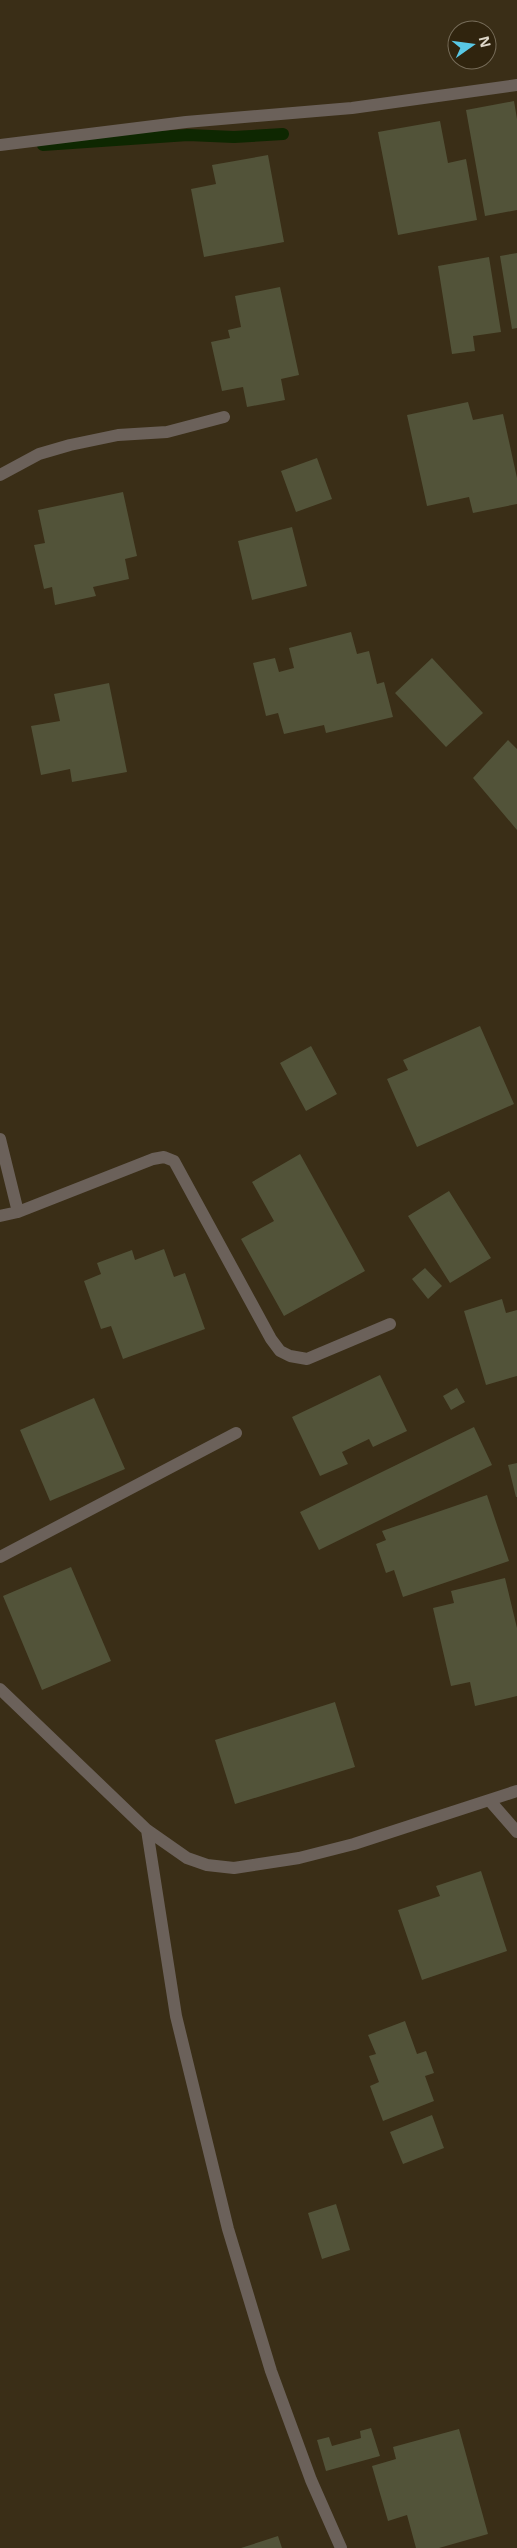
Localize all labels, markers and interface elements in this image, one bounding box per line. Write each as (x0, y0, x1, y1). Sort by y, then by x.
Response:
north arrow (447, 20, 497, 70)
text: N (475, 34, 496, 50)

